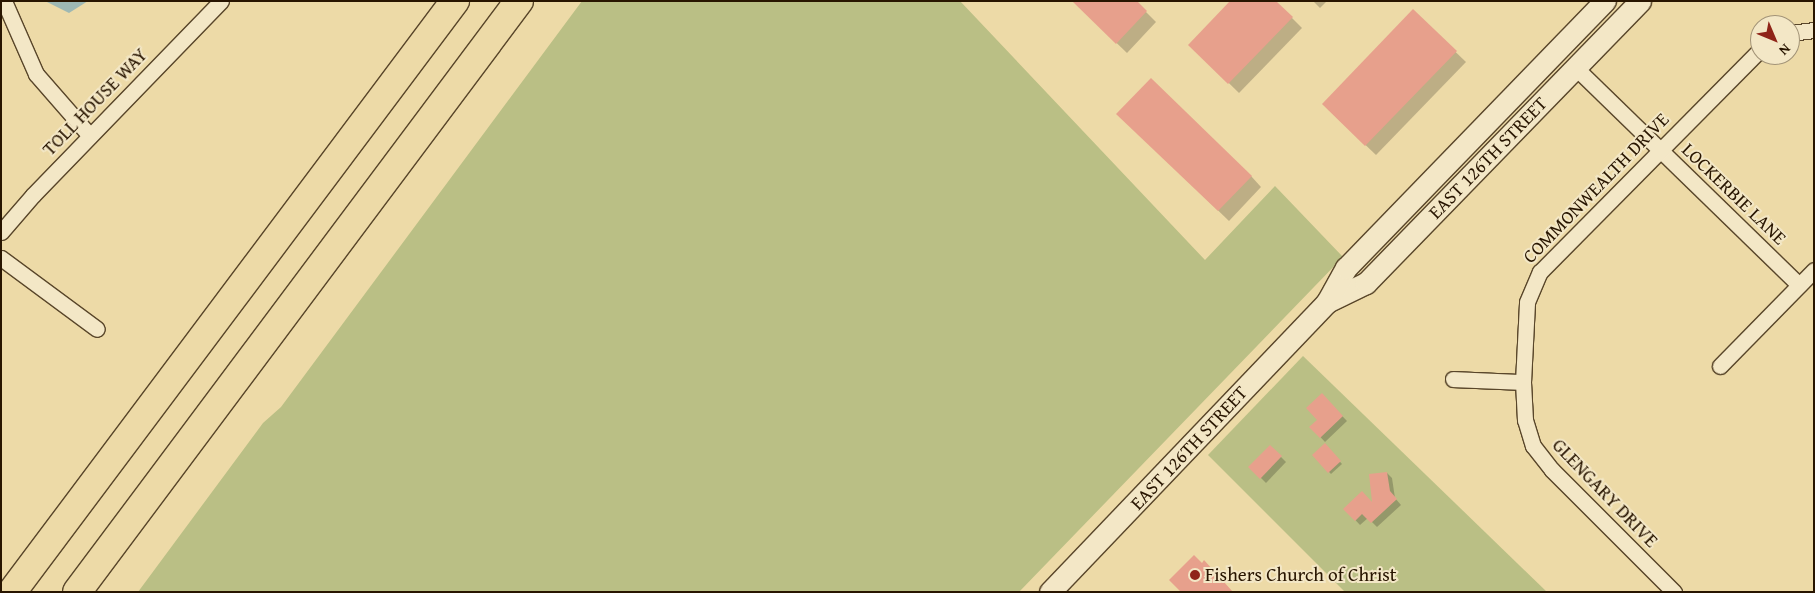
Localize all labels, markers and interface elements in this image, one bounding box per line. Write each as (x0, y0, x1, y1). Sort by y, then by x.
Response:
north arrow (1750, 15, 1800, 65)
text: N (1775, 40, 1795, 60)
street label: TOLL HOUSE WAY (38, 44, 152, 160)
street label: EAST 126TH STREET (1424, 92, 1552, 224)
street label: COMMONWEALTH DRIVE (1518, 108, 1674, 268)
street label: LOCKERBIE LANE (1677, 139, 1791, 249)
street label: EAST 126TH STREET (1126, 381, 1252, 515)
street label: GLENGARY DRIVE (1547, 434, 1663, 552)
place label: Fishers Church of Christ (1205, 564, 1396, 586)
marker: Fishers Church of Christ (1189, 569, 1201, 581)

